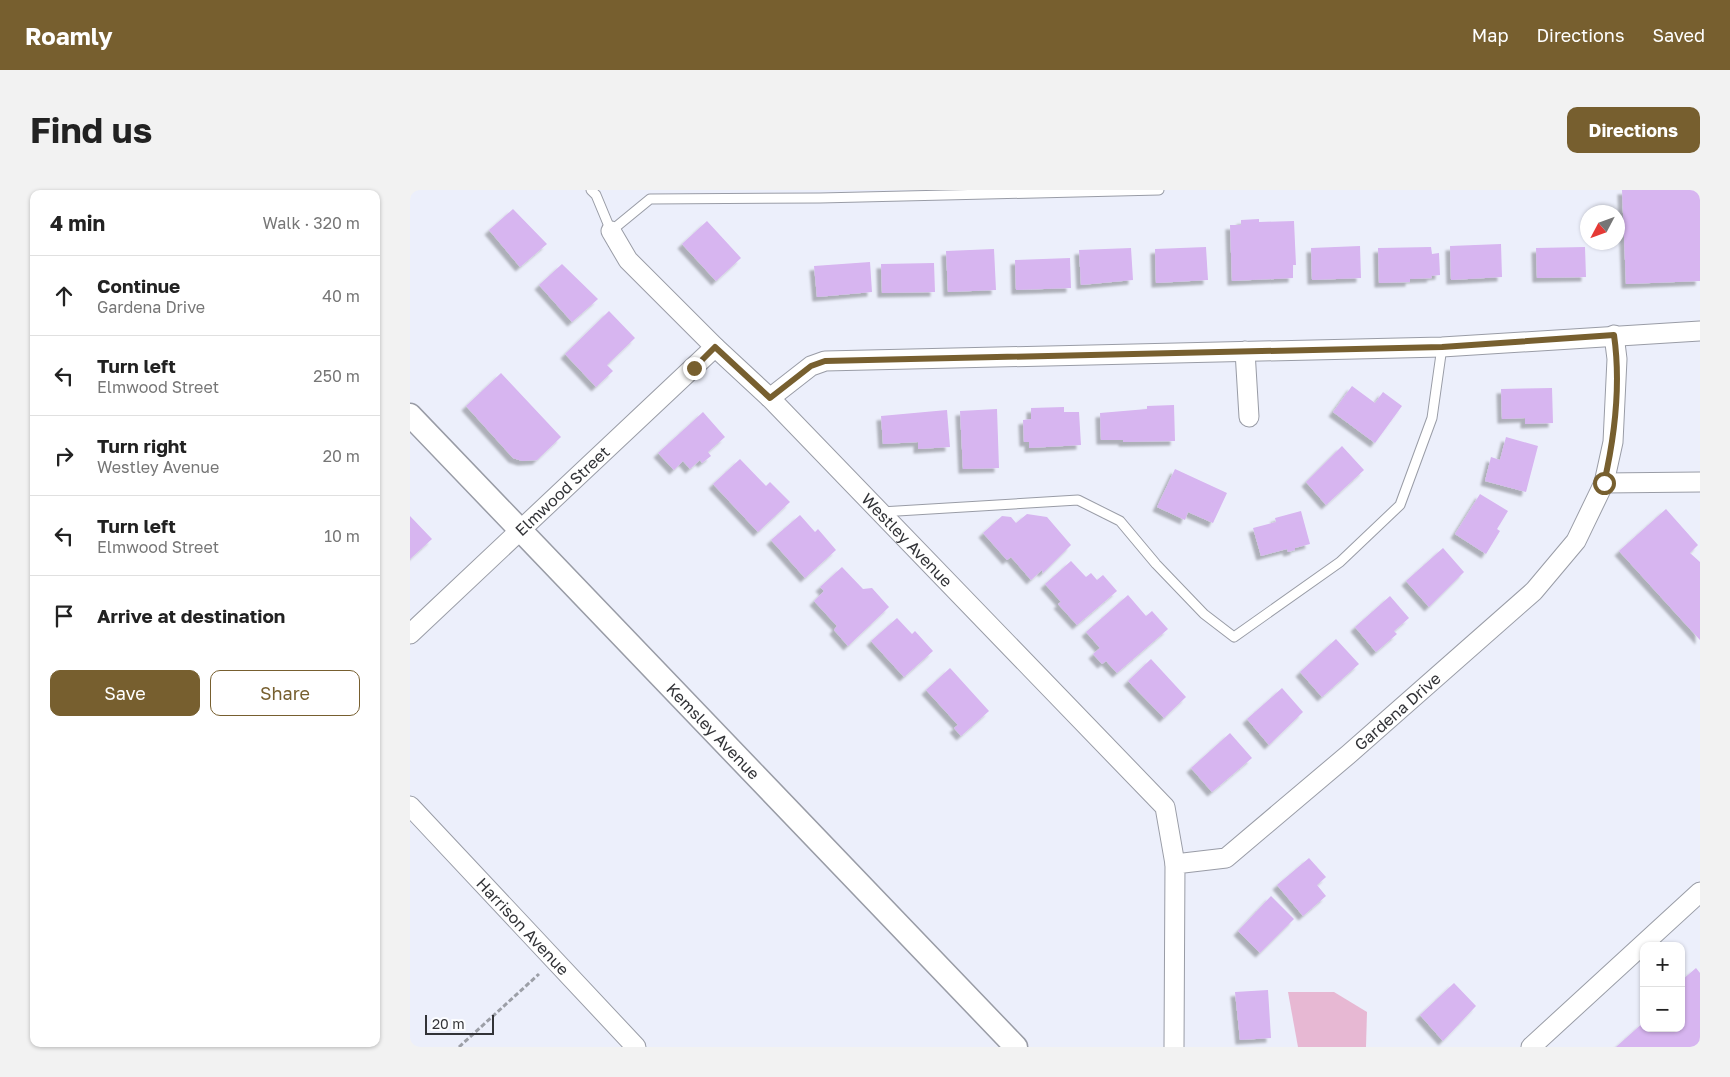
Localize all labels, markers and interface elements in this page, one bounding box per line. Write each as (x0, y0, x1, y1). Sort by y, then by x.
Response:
text: Roamly (25, 21, 113, 50)
text: Map (1472, 24, 1508, 46)
text: Directions (1536, 24, 1624, 46)
text: Saved (1652, 24, 1705, 46)
button: Directions (1567, 107, 1700, 153)
text: Find us (30, 109, 152, 151)
north arrow (1580, 205, 1625, 250)
text: 4 min (50, 210, 105, 236)
text: Walk · 320 m (263, 213, 360, 233)
text: Continue (97, 274, 180, 297)
icon: ahead (50, 282, 78, 310)
text: 40 m (322, 286, 360, 306)
text: Gardena Drive (97, 297, 205, 317)
text: Turn left (97, 354, 176, 377)
route end (683, 357, 706, 380)
icon: left (50, 362, 78, 390)
text: 250 m (313, 366, 360, 386)
text: Elmwood Street (97, 377, 219, 397)
text: Turn right (97, 434, 187, 457)
icon: right (50, 442, 78, 470)
street label: Elmwood Street (511, 442, 614, 540)
text: 20 m (323, 446, 360, 466)
text: Westley Avenue (97, 457, 219, 477)
route start (1593, 472, 1616, 495)
street label: Westley Avenue (857, 489, 957, 591)
text: Turn left (97, 514, 176, 537)
icon: left (50, 522, 78, 550)
text: 10 m (324, 526, 360, 546)
text: Elmwood Street (97, 537, 219, 557)
icon: arrive (50, 602, 78, 630)
text: Arrive at destination (97, 604, 285, 627)
street label: Gardena Drive (1350, 668, 1445, 755)
button: Save (50, 670, 200, 716)
button: Share (210, 670, 360, 716)
street label: Kemsley Avenue (662, 679, 764, 784)
street label: Harrison Avenue (472, 873, 573, 979)
map controls (1640, 942, 1685, 1032)
button: + (1640, 942, 1685, 987)
button: − (1640, 987, 1685, 1032)
scale bar (425, 1012, 494, 1035)
text: 20 m (432, 1015, 465, 1032)

